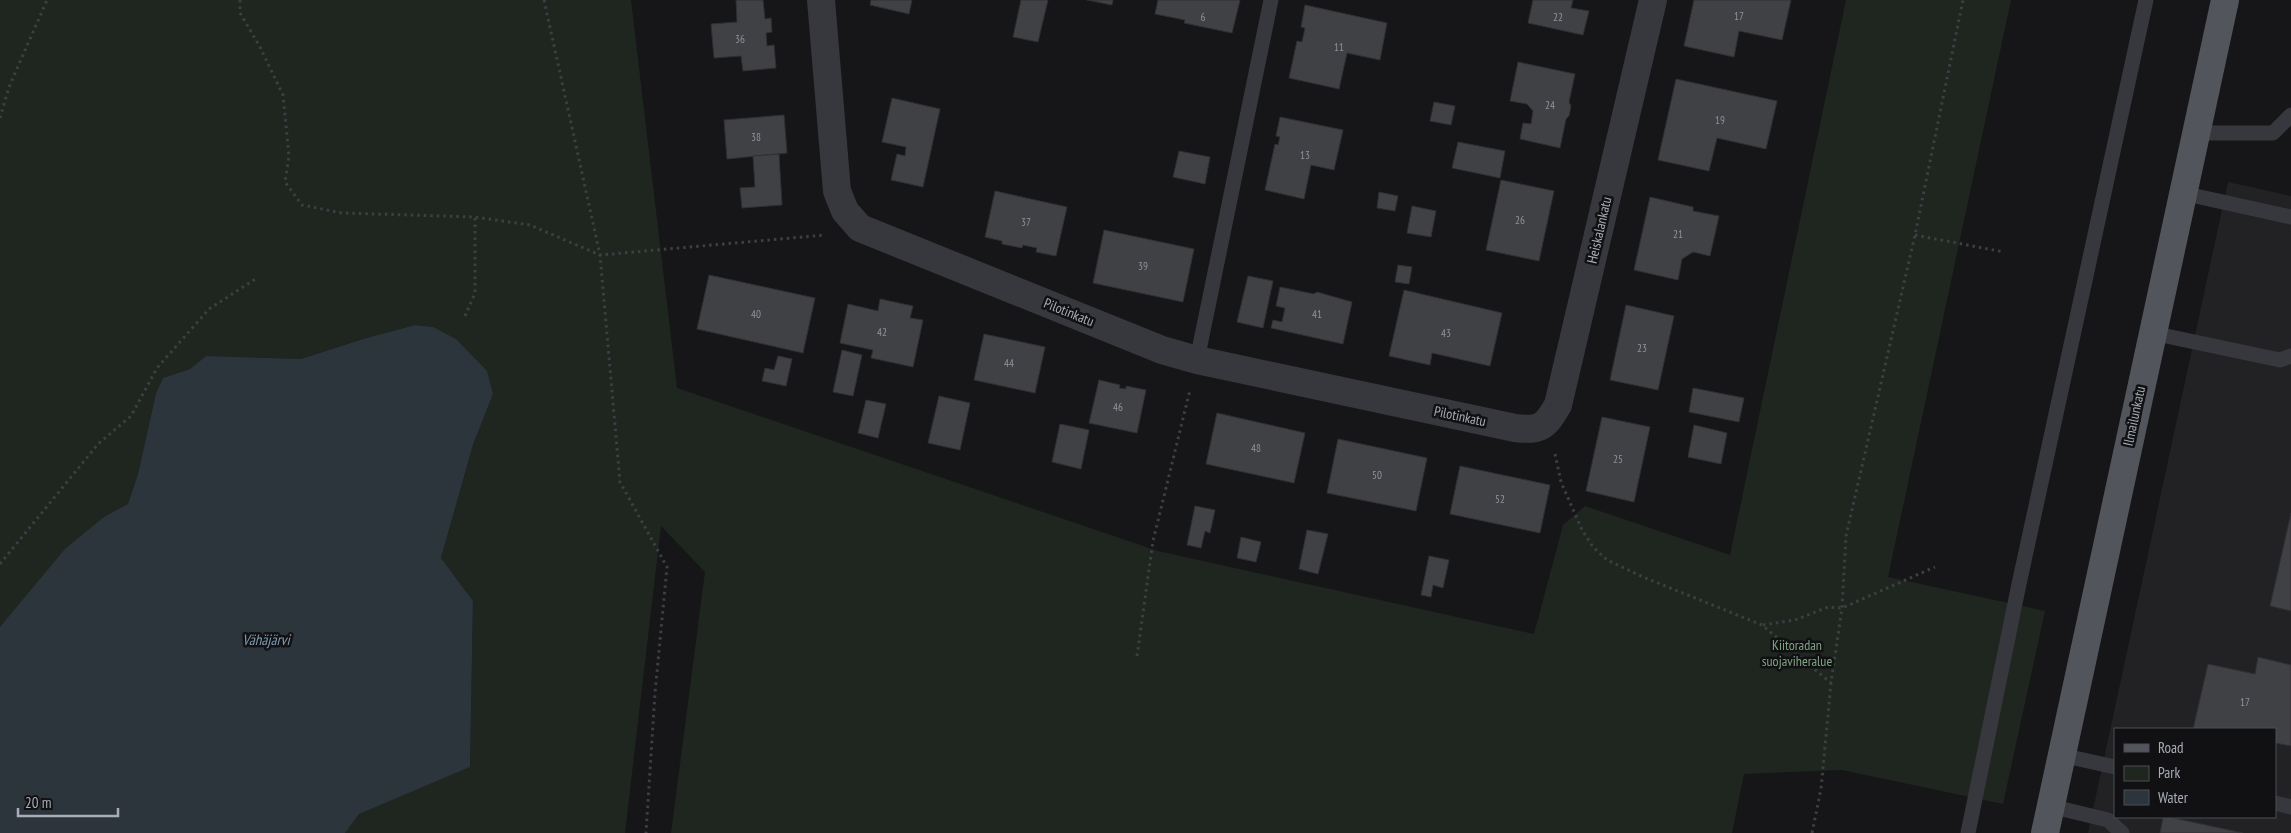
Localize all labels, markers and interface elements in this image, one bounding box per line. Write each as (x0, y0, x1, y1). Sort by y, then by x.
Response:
house number: 17 (1734, 9, 1744, 23)
house number: 6 (1201, 10, 1206, 24)
house number: 22 (1553, 10, 1563, 24)
house number: 36 (735, 32, 745, 46)
house number: 11 (1334, 40, 1344, 54)
house number: 24 (1545, 98, 1555, 112)
house number: 19 (1715, 113, 1725, 127)
house number: 38 (751, 130, 761, 144)
house number: 13 (1300, 148, 1310, 162)
street label: Heiskalankatu (1583, 195, 1615, 265)
house number: 26 (1515, 213, 1525, 227)
house number: 37 (1021, 215, 1031, 229)
house number: 21 (1673, 227, 1683, 241)
house number: 39 (1138, 259, 1148, 273)
street label: Pilotinkatu (1041, 294, 1097, 330)
house number: 40 (751, 307, 761, 321)
house number: 41 (1312, 307, 1322, 321)
house number: 42 (877, 325, 887, 339)
house number: 43 (1441, 326, 1451, 340)
house number: 23 (1637, 341, 1647, 355)
house number: 44 (1004, 356, 1014, 370)
street label: Ilmailunkatu (2119, 384, 2149, 448)
house number: 46 (1113, 400, 1123, 414)
street label: Pilotinkatu (1432, 402, 1488, 430)
house number: 48 (1251, 441, 1261, 455)
house number: 25 (1613, 452, 1623, 466)
house number: 50 (1372, 468, 1382, 482)
house number: 52 (1495, 492, 1505, 506)
water label: Vähäjärvi (242, 630, 291, 649)
park label: Kiitoradan suojaviheralue (1762, 636, 1832, 670)
house number: 17 (2240, 695, 2250, 709)
legend (2114, 728, 2276, 818)
text: Road (2158, 738, 2184, 757)
text: Park (2158, 763, 2180, 782)
scale bar (18, 786, 118, 818)
text: Water (2158, 788, 2189, 807)
text: 20 m (25, 793, 51, 812)

